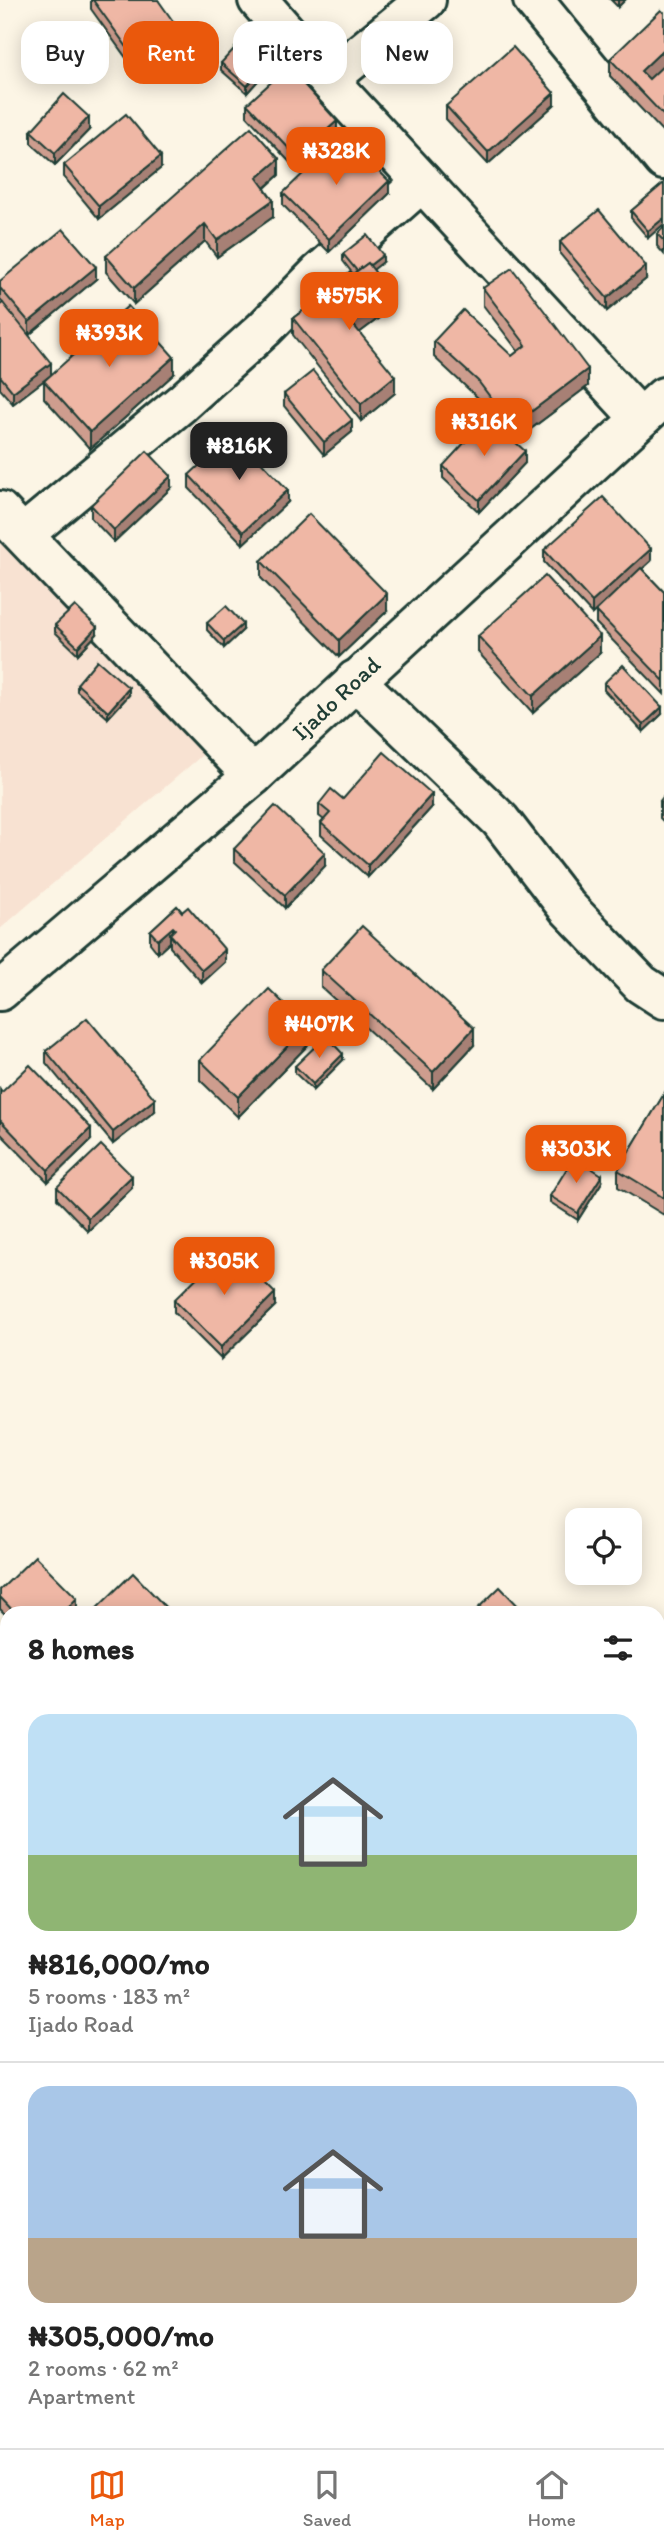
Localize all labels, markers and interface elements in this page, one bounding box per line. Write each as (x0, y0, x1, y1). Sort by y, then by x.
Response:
chip: Buy (21, 21, 109, 84)
chip: Rent (123, 21, 219, 84)
chip: Filters (233, 21, 347, 84)
chip: New (361, 21, 453, 84)
pin: ₦328K (287, 128, 385, 187)
text: ₦328K (302, 136, 370, 164)
pin: ₦575K (300, 272, 398, 332)
text: ₦575K (316, 281, 382, 309)
pin: ₦393K (60, 310, 158, 369)
text: ₦393K (75, 318, 143, 346)
pin: ₦316K (435, 398, 533, 458)
text: ₦316K (451, 407, 517, 435)
pin: ₦816K (190, 422, 288, 482)
text: ₦816K (206, 431, 272, 459)
street label: Ijado Road (286, 650, 386, 746)
pin: ₦407K (270, 1000, 368, 1060)
text: ₦407K (284, 1009, 354, 1037)
pin: ₦303K (527, 1126, 625, 1185)
text: ₦303K (541, 1134, 611, 1162)
pin: ₦305K (175, 1238, 273, 1297)
text: ₦305K (190, 1246, 258, 1274)
map controls (565, 1508, 642, 1585)
button: locate (565, 1508, 642, 1585)
icon: filters (599, 1629, 637, 1667)
text: 8 homes (28, 1630, 135, 1667)
icon: home (270, 1759, 396, 1885)
text: ₦816,000/mo (28, 1945, 210, 1982)
text: 5 rooms · 183 m² (28, 1982, 190, 2010)
text: Ijado Road (28, 2010, 133, 2038)
icon: home (270, 2131, 396, 2257)
text: ₦305,000/mo (28, 2317, 214, 2354)
text: 2 rooms · 62 m² (28, 2354, 179, 2382)
text: Apartment (28, 2382, 135, 2410)
tab: Map (88, 2466, 126, 2531)
tab: Saved (303, 2466, 351, 2531)
tab: Home (528, 2466, 576, 2531)

